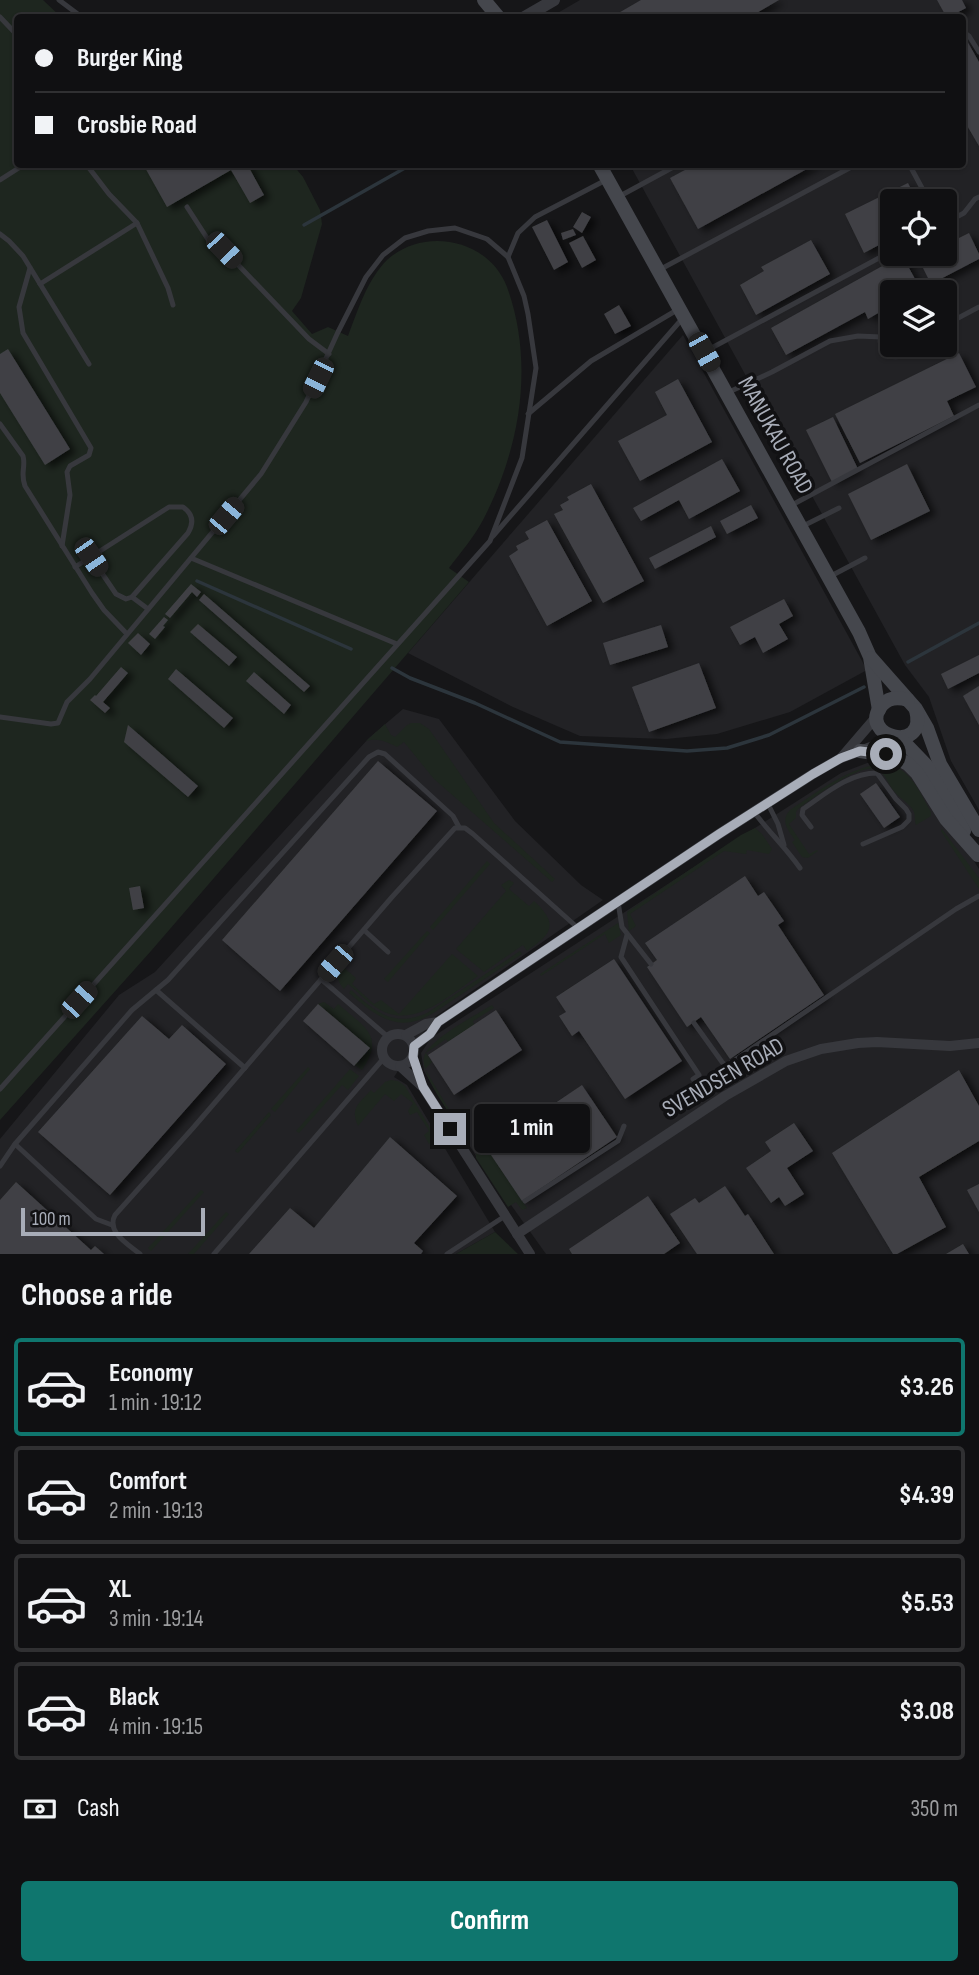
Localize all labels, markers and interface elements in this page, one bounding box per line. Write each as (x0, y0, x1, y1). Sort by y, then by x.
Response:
text: Burger King (77, 43, 183, 74)
text: Crosbie Road (77, 110, 197, 141)
map controls (880, 189, 957, 357)
button: locate (880, 189, 957, 266)
car (202, 228, 247, 272)
button: layers (880, 280, 957, 357)
car (685, 329, 724, 375)
car (300, 355, 337, 401)
street label: MANUKAU ROAD (731, 371, 820, 499)
car (205, 493, 248, 539)
car (71, 534, 112, 580)
route start (870, 738, 902, 770)
car (314, 940, 357, 986)
car (58, 977, 101, 1023)
street label: SVENDSEN ROAD (657, 1031, 789, 1124)
callout: 1 min (475, 1104, 590, 1154)
route end (434, 1113, 466, 1145)
text: 1 min (511, 1114, 553, 1142)
scale bar (21, 1205, 205, 1237)
text: 100 m (32, 1208, 71, 1231)
text: Choose a ride (21, 1276, 173, 1315)
icon: car (25, 1356, 88, 1419)
text: Economy (109, 1358, 193, 1389)
text: $3.26 (899, 1372, 954, 1403)
text: 1 min · 19:12 (109, 1389, 202, 1417)
icon: car (25, 1464, 88, 1527)
text: Comfort (109, 1466, 187, 1497)
text: $4.39 (899, 1480, 954, 1511)
text: 2 min · 19:13 (109, 1497, 203, 1525)
icon: car (25, 1572, 88, 1635)
text: XL (109, 1574, 131, 1605)
text: $5.53 (900, 1588, 954, 1619)
text: 3 min · 19:14 (109, 1605, 203, 1633)
icon: car (25, 1680, 88, 1743)
text: Black (109, 1682, 159, 1713)
text: $3.08 (899, 1696, 954, 1727)
text: 4 min · 19:15 (109, 1713, 203, 1741)
icon: cash (21, 1790, 59, 1828)
text: Cash (77, 1793, 120, 1824)
text: 350 m (910, 1795, 958, 1823)
button: Confirm (21, 1881, 958, 1961)

